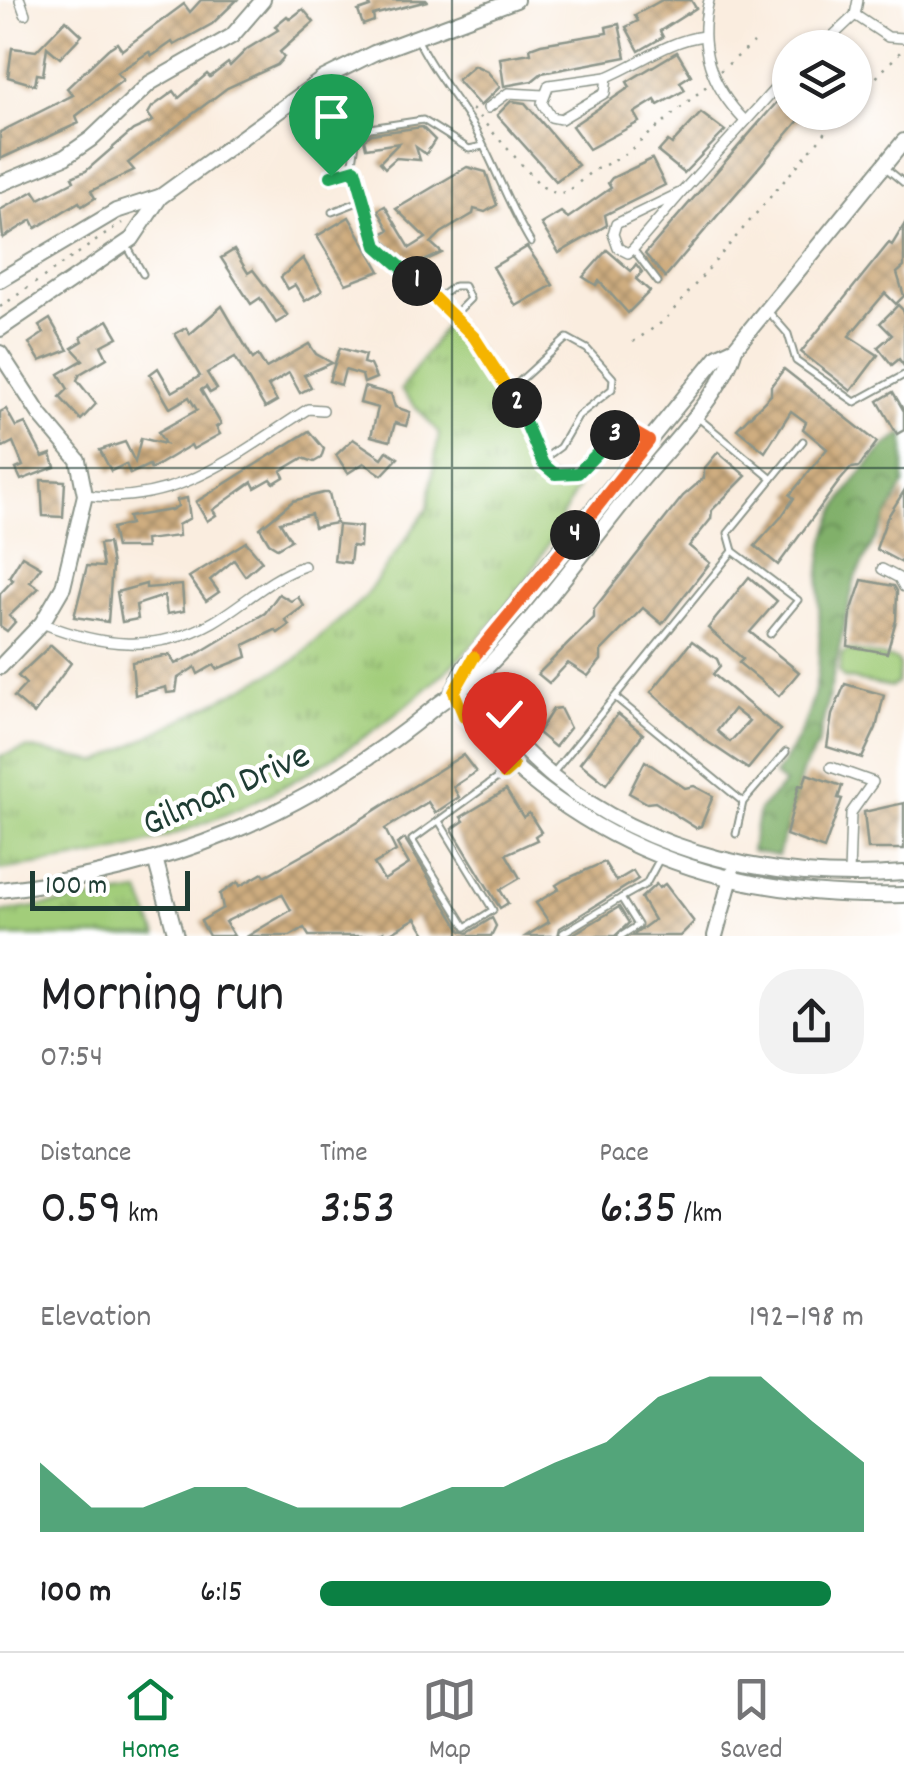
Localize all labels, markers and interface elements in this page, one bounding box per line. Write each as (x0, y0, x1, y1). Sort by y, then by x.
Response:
map controls (772, 30, 872, 130)
button: layers (772, 30, 872, 130)
pin (289, 74, 374, 177)
icon: arrive (304, 89, 359, 144)
pin: 1 (392, 256, 442, 306)
text: 1 (414, 261, 420, 301)
pin: 2 (492, 378, 542, 428)
text: 2 (511, 383, 523, 423)
pin: 3 (590, 410, 640, 460)
text: 3 (609, 415, 621, 455)
pin: 4 (550, 510, 600, 560)
text: 4 (569, 515, 581, 555)
pin (462, 672, 547, 775)
icon: check (477, 687, 532, 742)
street label: Gilman Drive (134, 731, 320, 853)
scale bar (30, 866, 190, 910)
text: 100 m (45, 868, 107, 908)
text: Morning run (40, 959, 284, 1038)
button: share (759, 969, 864, 1074)
text: 07:54 (40, 1036, 103, 1082)
text: Distance (40, 1135, 131, 1175)
text: Time (320, 1135, 368, 1175)
text: Pace (599, 1135, 649, 1175)
text: 0.59 (40, 1175, 122, 1247)
text: 3:53 (320, 1175, 396, 1247)
text: 6:35 (599, 1175, 677, 1247)
text: km (122, 1196, 159, 1236)
text: /km (677, 1196, 723, 1236)
text: Elevation (40, 1296, 151, 1342)
text: 192–198 m (749, 1296, 864, 1342)
text: 100 m (40, 1571, 111, 1617)
text: 6:15 (200, 1571, 243, 1617)
tab: Home (121, 1672, 180, 1772)
tab: Map (422, 1672, 477, 1772)
tab: Saved (720, 1672, 783, 1772)

